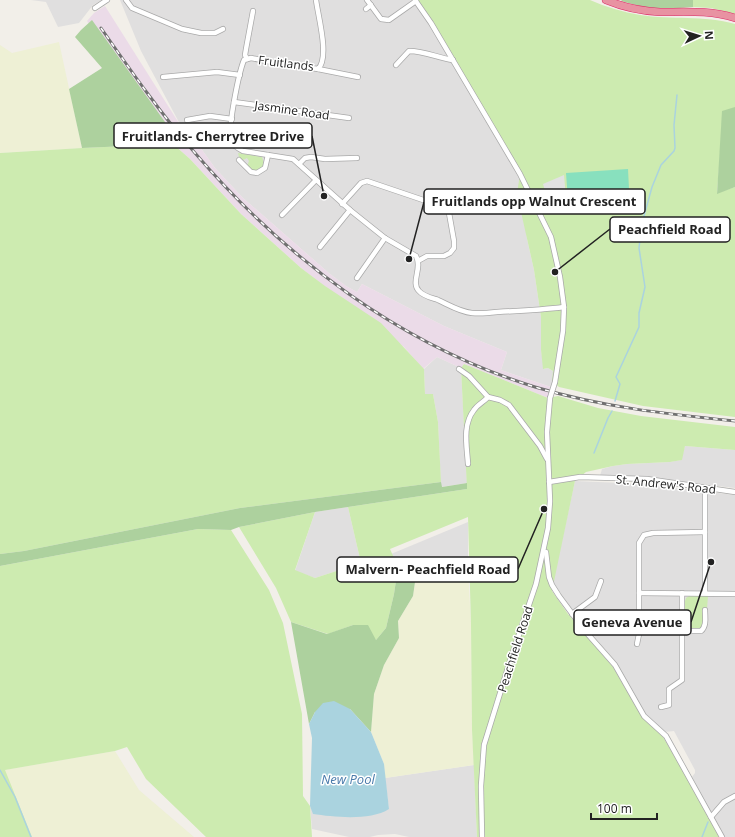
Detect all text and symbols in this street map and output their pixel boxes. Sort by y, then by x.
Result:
north arrow [679,16,719,56]
text: N [702,30,717,40]
street label: Fruitlands [257,51,315,75]
street label: Jasmine Road [252,96,331,124]
callout: Fruitlands- Cherrytree Drive [114,123,312,148]
text: Fruitlands- Cherrytree Drive [122,127,305,145]
callout: Fruitlands opp Walnut Crescent [424,189,645,214]
text: Fruitlands opp Walnut Crescent [432,192,637,210]
callout: Peachfield Road [610,217,730,242]
text: Peachfield Road [618,220,722,238]
street label: St. Andrew's Road [615,470,717,498]
callout: Malvern- Peachfield Road [337,557,518,582]
text: Malvern- Peachfield Road [345,560,511,578]
street label: Peachfield Road [493,604,537,694]
callout: Geneva Avenue [574,610,691,635]
text: Geneva Avenue [582,613,683,631]
water label: New Pool [321,770,376,788]
scale bar [591,795,657,821]
text: 100 m [597,800,632,817]

